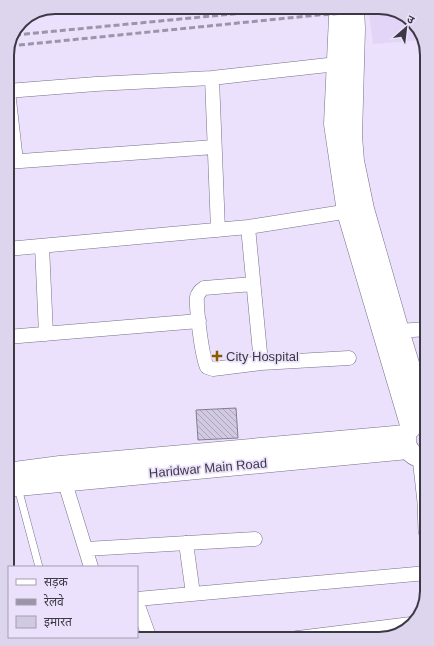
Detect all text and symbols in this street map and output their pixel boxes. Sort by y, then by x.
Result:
north arrow [386,8,426,48]
text: उ [405,12,417,26]
place label: City Hospital [226,349,299,364]
marker: City Hospital [211,350,223,362]
street label: Haridwar Main Road [148,455,268,481]
legend [8,566,138,638]
text: सड़क [44,575,69,589]
text: रेलवे [44,594,64,609]
text: इमारत [44,615,73,629]

